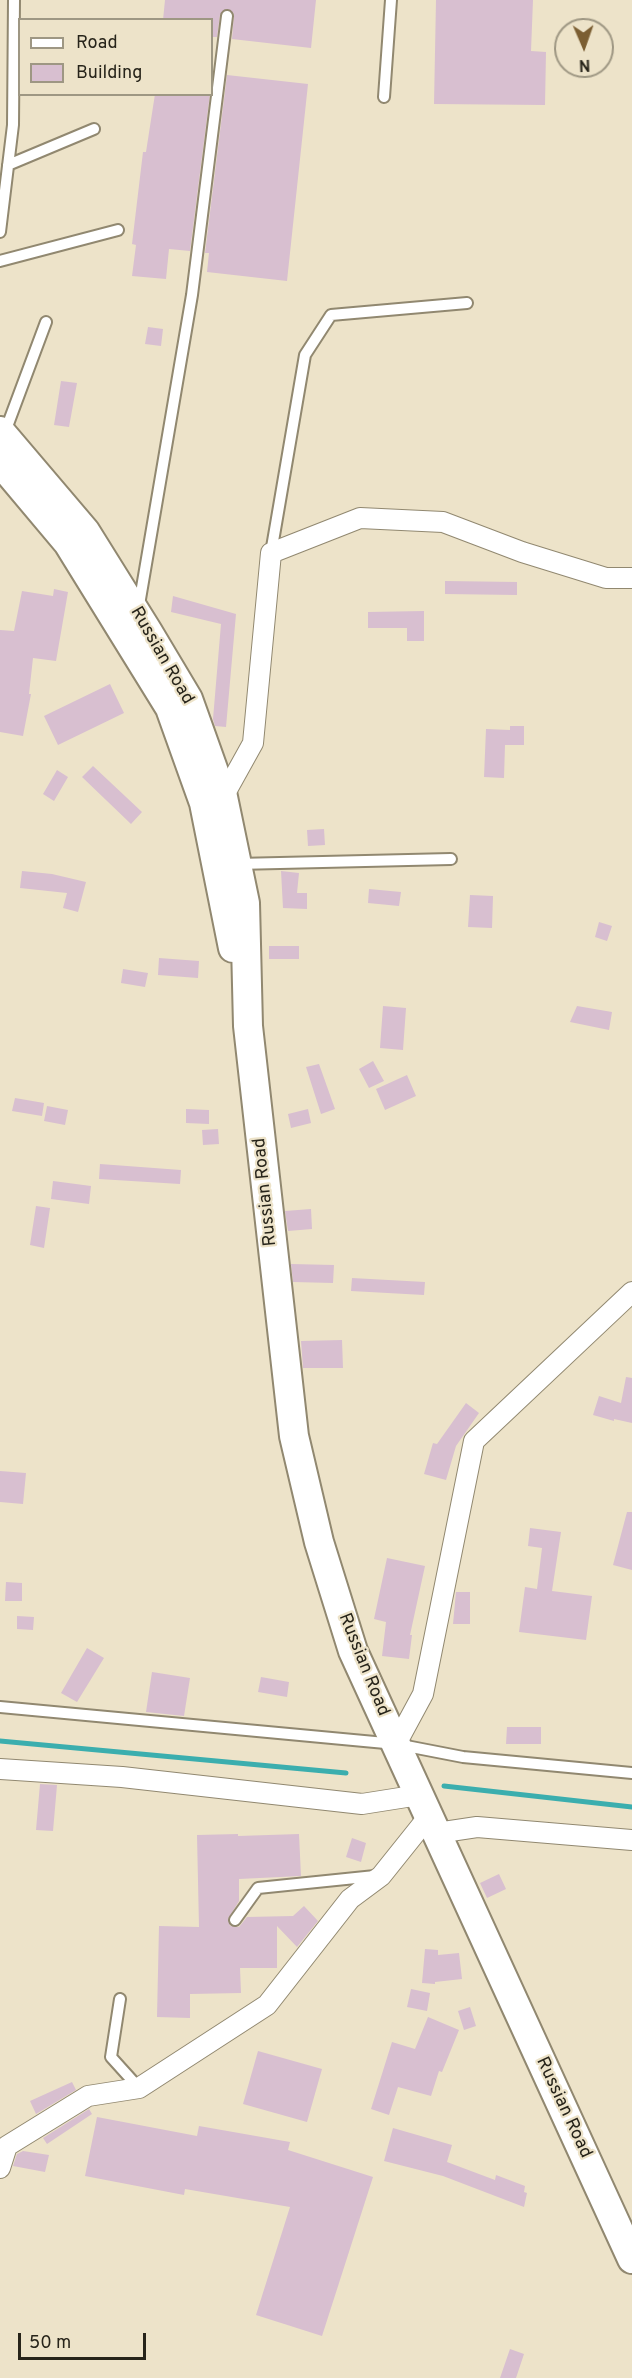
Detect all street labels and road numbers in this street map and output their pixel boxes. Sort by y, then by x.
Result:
street label: Russian Road [124,603,198,709]
street label: Russian Road [250,1137,282,1247]
street label: Russian Road [333,1610,393,1720]
street label: Russian Road [530,2054,596,2162]

